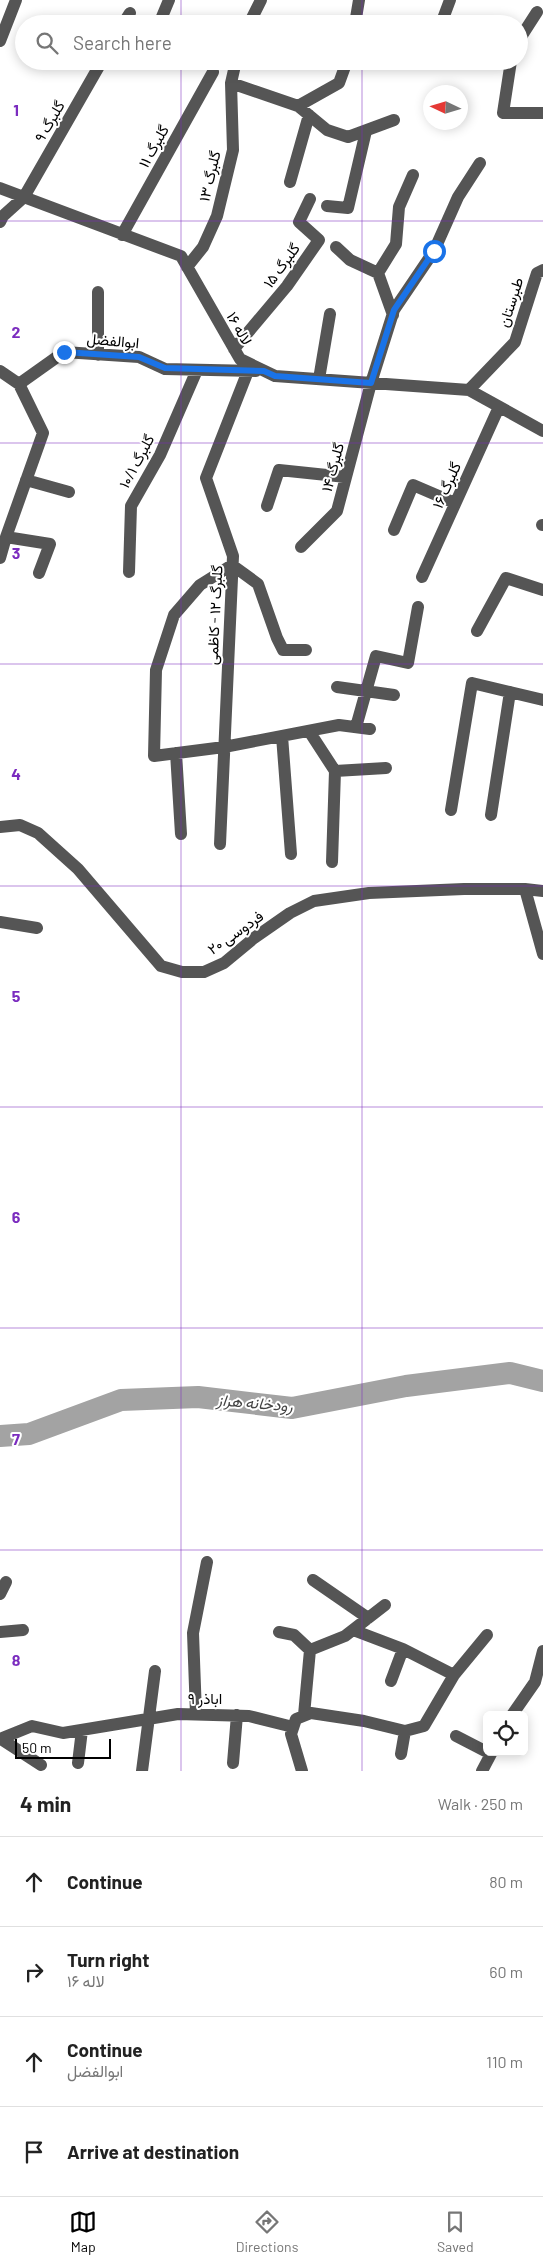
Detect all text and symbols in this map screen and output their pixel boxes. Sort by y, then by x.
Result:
search box [15,15,528,70]
icon: search [33,29,61,57]
text: Search here [73,31,172,54]
north arrow [423,85,468,130]
street label: گلبرگ ۹ [30,97,69,145]
text: 1 [13,100,19,119]
street label: گلبرگ ۱۱ [134,121,173,171]
street label: گلبرگ ۱۳ [194,149,225,203]
street label: گلبرگ ۱۵ [259,239,304,291]
route start [423,240,446,263]
street label: طبرستان [494,275,527,329]
street label: لاله ۱۶ [223,308,257,348]
text: 2 [12,322,21,341]
street label: ابوالفضل [86,329,140,352]
route end [53,341,76,364]
street label: گلبرگ ۱۰/۱ [114,431,159,491]
street label: گلبرگ ۱۴ [317,440,348,494]
street label: گلبرگ ۱۶ [428,459,465,511]
text: 3 [12,543,20,562]
street label: گلبرگ ۱۲ - کاظمی [202,564,228,666]
text: 4 [11,764,21,783]
street label: فردوسی ۲۰ [204,906,268,959]
text: 5 [12,986,21,1005]
text: 6 [12,1207,21,1226]
water label: رودخانه هراز [215,1389,294,1417]
text: 7 [12,1429,20,1448]
text: 8 [12,1650,21,1669]
street label: اباذر ۹ [188,1689,222,1708]
map controls [483,1711,528,1756]
button: locate [483,1711,528,1756]
scale bar [15,1736,111,1759]
text: 50 m [22,1739,51,1756]
text: 4 min [20,1791,71,1816]
text: Walk · 250 m [438,1794,523,1813]
icon: ahead [20,1868,48,1896]
text: Continue [67,1870,143,1893]
text: 80 m [489,1872,523,1891]
text: Turn right [67,1948,149,1971]
icon: right [20,1958,48,1986]
text: 60 m [489,1962,523,1981]
text: لاله ۱۶ [67,1971,105,1990]
text: Continue [67,2038,143,2061]
icon: ahead [20,2048,48,2076]
text: 110 m [486,2052,523,2071]
text: ابوالفضل [67,2061,123,2080]
icon: arrive [20,2138,48,2166]
text: Arrive at destination [67,2140,239,2163]
tab: Map [69,2208,97,2255]
tab: Directions [236,2208,298,2255]
tab: Saved [437,2208,474,2255]

